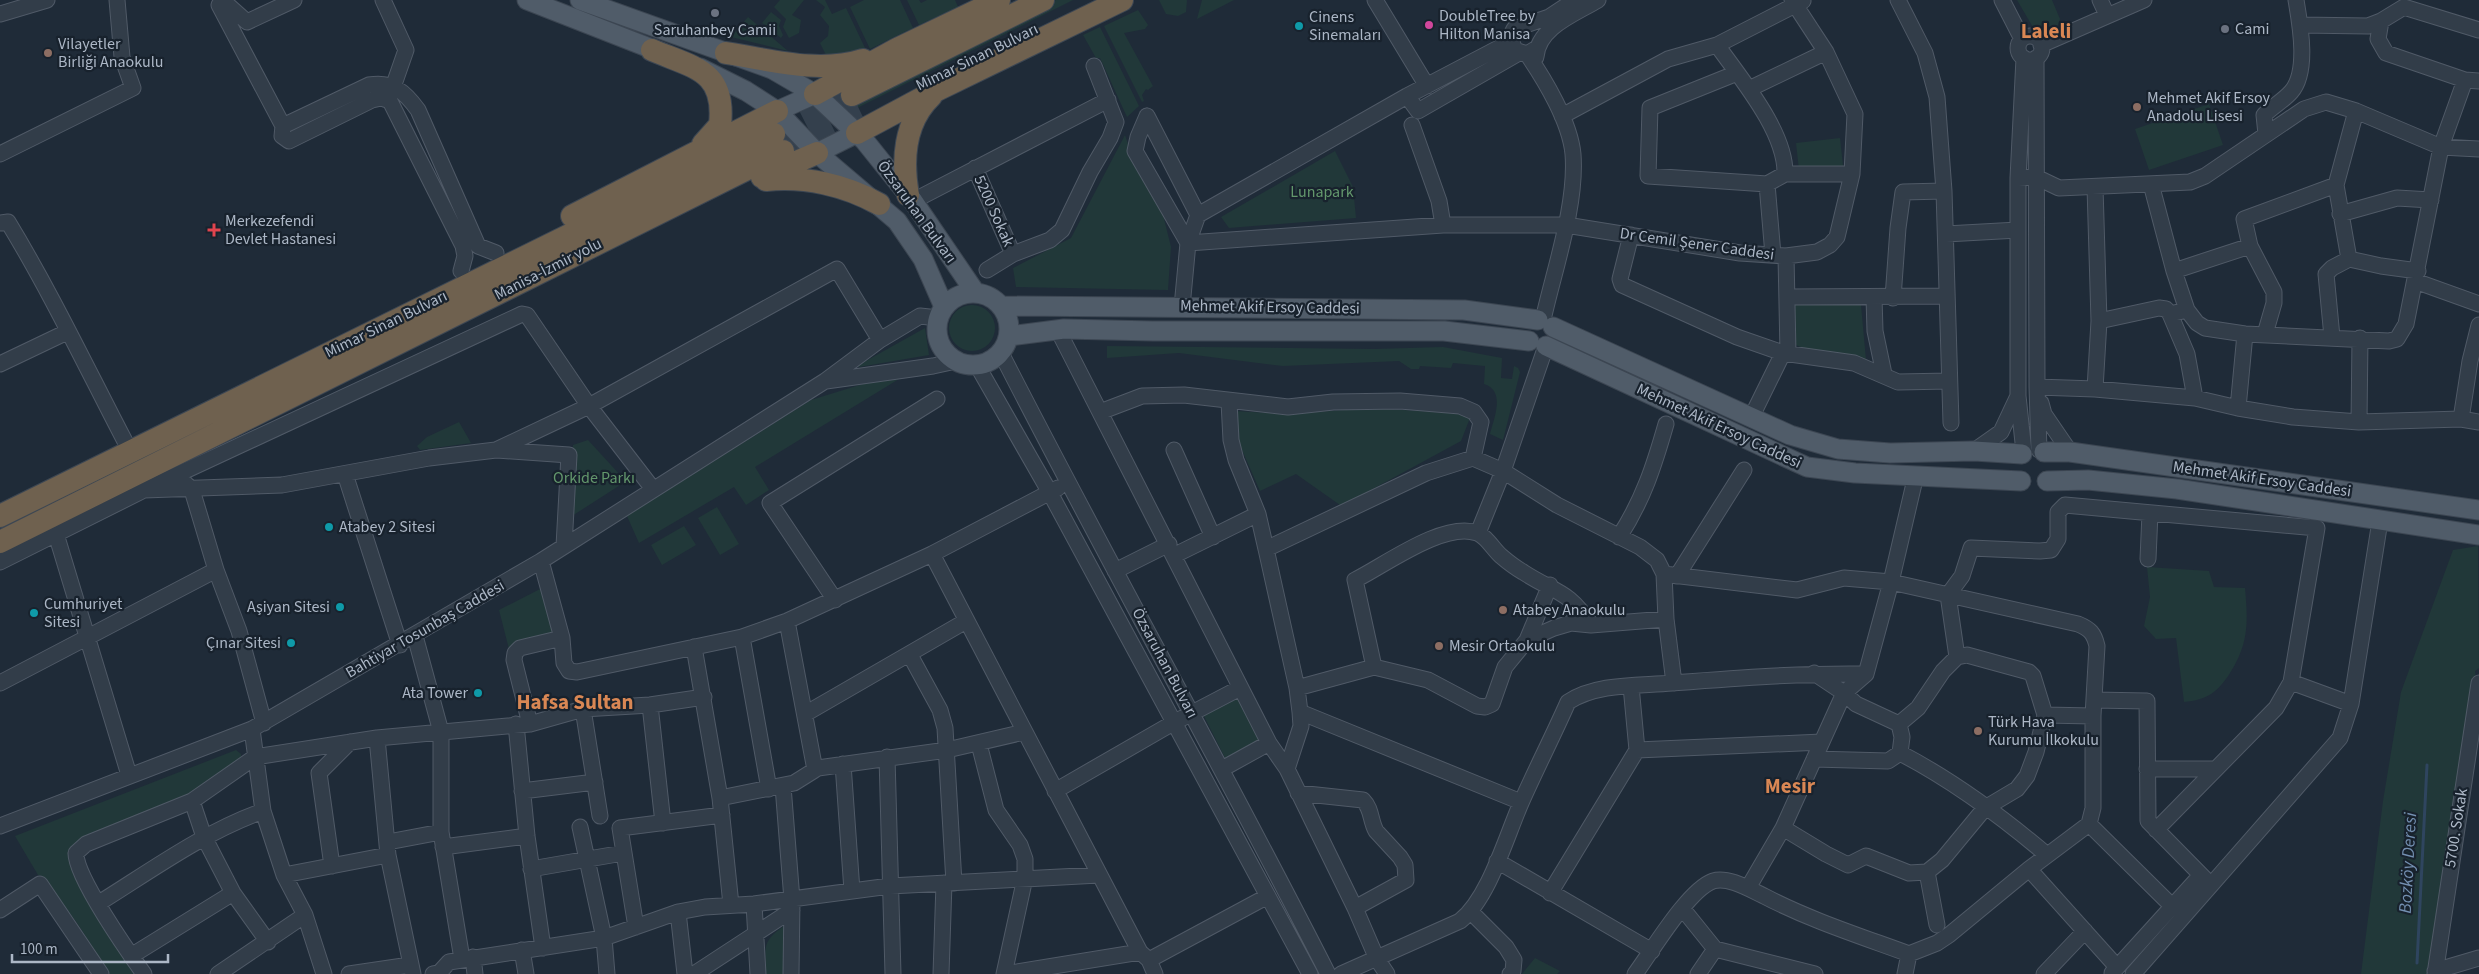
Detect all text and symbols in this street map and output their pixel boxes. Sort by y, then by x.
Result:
place label: DoubleTree by Hilton Manisa [1439,5,1536,45]
place label: Cinens Sinemaları [1309,6,1381,46]
marker: Saruhanbey Camii [709,7,721,19]
district label: Laleli [2021,16,2071,46]
street label: Mimar Sinan Bulvarı [912,18,1042,96]
place label: Cami [2235,18,2269,40]
place label: Saruhanbey Camii [654,19,776,41]
marker: DoubleTree by Hilton Manisa [1423,19,1435,31]
marker: Cinens Sinemaları [1293,20,1305,32]
marker: Cami [2219,23,2231,35]
place label: Vilayetler Birliği Anaokulu [58,33,163,73]
marker: Vilayetler Birliği Anaokulu [42,47,54,59]
place label: Mehmet Akif Ersoy Anadolu Lisesi [2147,87,2271,127]
marker: Mehmet Akif Ersoy Anadolu Lisesi [2131,101,2143,113]
street label: Özsaruhan Bulvarı [872,156,962,268]
street label: 5200 Sokak [969,172,1020,250]
park label: Lunapark [1290,181,1354,203]
place label: Merkezefendi Devlet Hastanesi [225,210,336,250]
street label: Dr Cemil Şener Caddesi [1618,222,1776,266]
marker: Merkezefendi Devlet Hastanesi [207,223,221,237]
street label: Manisa-İzmir yolu [490,232,606,306]
street label: Mimar Sinan Bulvarı [321,285,451,363]
street label: Mehmet Akif Ersoy Caddesi [1180,294,1360,320]
street label: Mehmet Akif Ersoy Caddesi [1633,378,1805,474]
street label: Mehmet Akif Ersoy Caddesi [2171,456,2353,502]
park label: Orkide Parkı [553,467,635,489]
place label: Atabey 2 Sitesi [339,516,436,538]
marker: Atabey 2 Sitesi [323,521,335,533]
street label: Bahtiyar Tosunbaş Caddesi [342,574,508,684]
place label: Cumhuriyet Sitesi [44,593,123,633]
place label: Aşiyan Sitesi [247,596,330,618]
place label: Atabey Anaokulu [1513,599,1626,621]
marker: Aşiyan Sitesi [334,601,346,613]
street label: Özsaruhan Bulvarı [1127,604,1203,722]
marker: Atabey Anaokulu [1497,604,1509,616]
marker: Cumhuriyet Sitesi [28,607,40,619]
place label: Çınar Sitesi [206,632,281,654]
place label: Mesir Ortaokulu [1449,635,1555,657]
marker: Çınar Sitesi [285,637,297,649]
marker: Mesir Ortaokulu [1433,640,1445,652]
place label: Ata Tower [402,682,468,704]
marker: Ata Tower [472,687,484,699]
district label: Hafsa Sultan [516,687,634,717]
place label: Türk Hava Kurumu İlkokulu [1988,711,2099,751]
marker: Türk Hava Kurumu İlkokulu [1972,725,1984,737]
district label: Mesir [1765,771,1816,801]
street label: 5700. Sokak [2439,787,2473,869]
water label: Bozköy Deresi [2393,811,2423,914]
scale bar [12,932,169,964]
text: 100 m [20,939,58,960]

